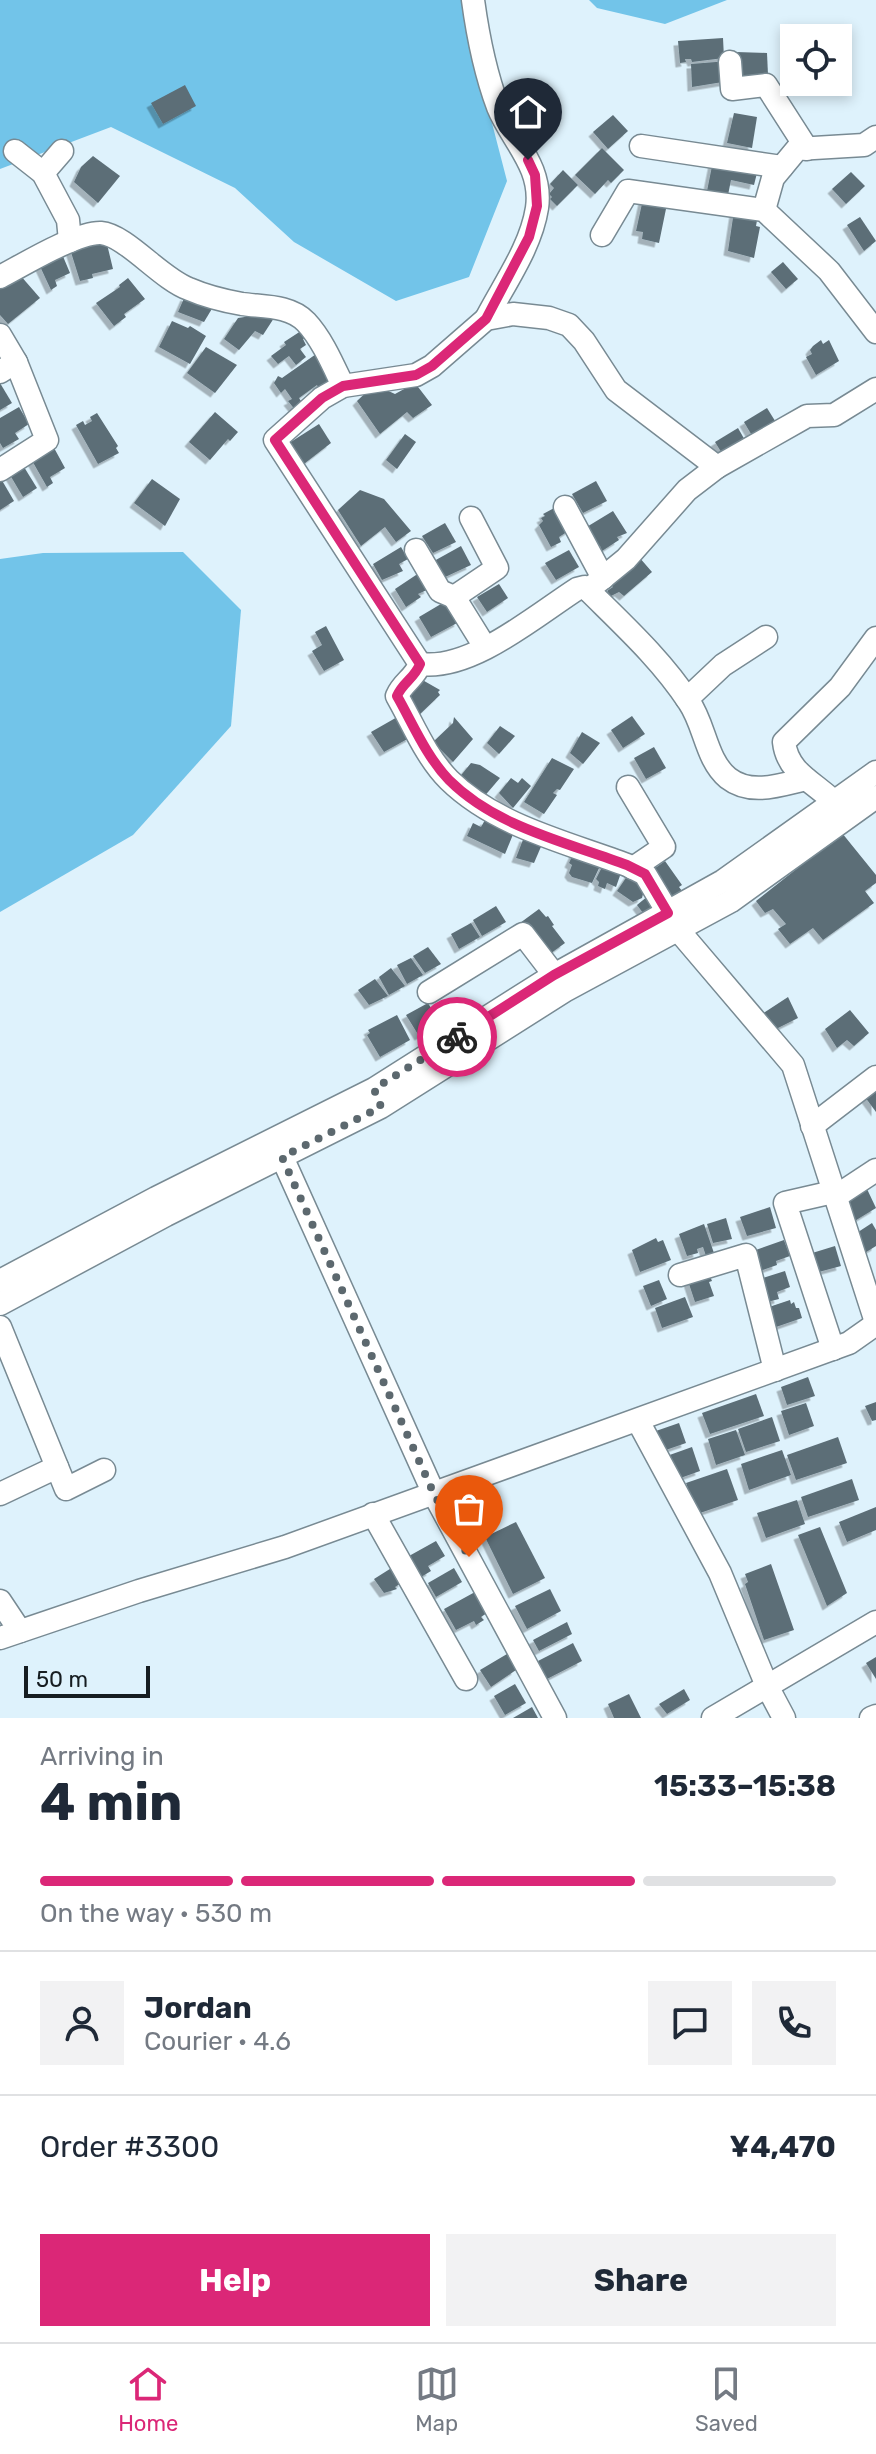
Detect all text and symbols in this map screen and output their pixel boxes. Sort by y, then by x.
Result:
map controls [780,24,852,96]
button: locate [780,24,852,96]
pin [494,78,562,160]
icon: home [506,90,550,134]
courier [417,997,497,1077]
icon: bike [435,1015,479,1059]
pin [435,1475,503,1557]
icon: bag [447,1487,491,1531]
scale bar [24,1662,150,1698]
text: 50 m [36,1666,88,1693]
text: Arriving in [40,1741,164,1772]
text: 15:33–15:38 [654,1768,836,1804]
text: 4 min [40,1771,183,1833]
text: On the way · 530 m [40,1898,272,1929]
button: person [40,1981,124,2065]
button: chat [648,1981,732,2065]
button: phone [752,1981,836,2065]
text: Jordan [144,1990,252,2026]
text: Courier · 4.6 [144,2026,291,2057]
text: Order #3300 [40,2129,219,2165]
text: ¥4,470 [730,2129,836,2165]
button: Help [40,2234,430,2326]
button: Share [446,2234,836,2326]
tab: Home [118,2362,178,2437]
tab: Map [415,2362,459,2437]
tab: Saved [695,2362,758,2437]

